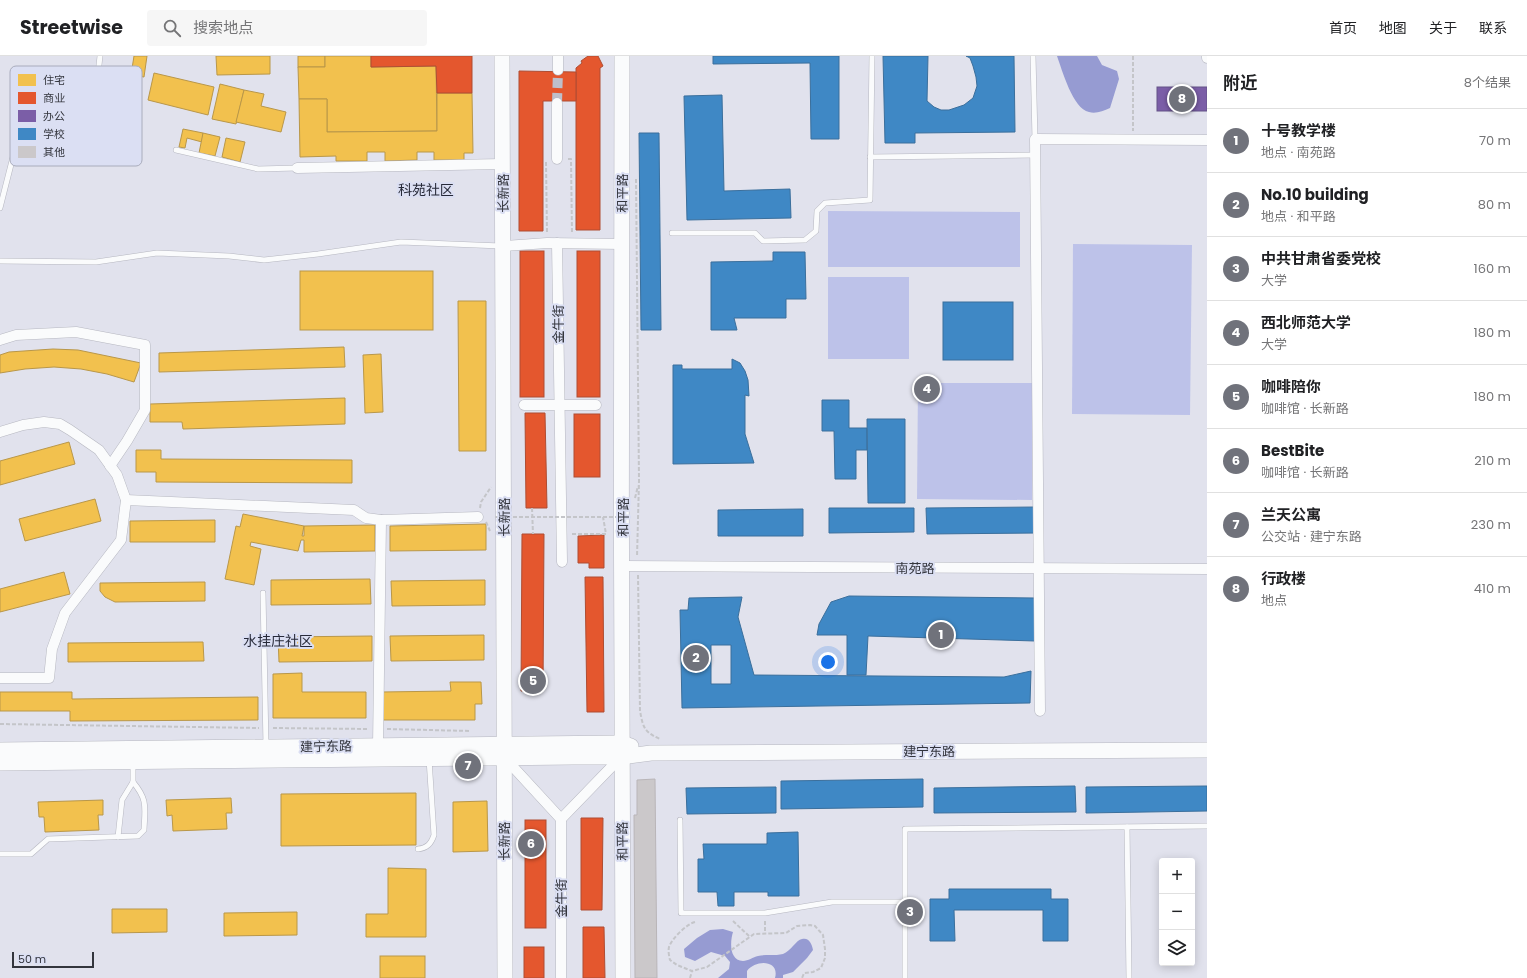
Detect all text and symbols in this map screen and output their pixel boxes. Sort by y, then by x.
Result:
search box [147,10,427,46]
text: Streetwise [20,14,123,41]
icon: search [161,17,183,39]
text: 搜索地点 [193,17,253,38]
text: 首页 [1329,18,1357,38]
text: 地图 [1379,18,1407,38]
text: 关于 [1429,18,1457,38]
text: 联系 [1479,18,1507,38]
legend [10,66,142,166]
text: 附近 [1223,71,1257,95]
text: 住宅 [43,72,65,88]
text: 8个结果 [1464,73,1511,92]
pin: 8 [1169,84,1195,114]
text: 商业 [43,90,65,106]
text: 办公 [43,108,65,124]
text: 十号教学楼 [1261,120,1336,141]
text: 学校 [43,126,65,142]
text: 1 [1234,131,1238,150]
text: 70 m [1479,131,1511,150]
text: 地点 · 南苑路 [1261,143,1336,162]
text: 其他 [43,144,65,160]
street label: 长新路 [494,173,513,213]
street label: 和平路 [613,173,632,213]
district label: 科苑社区 [398,180,454,200]
text: No.10 building [1261,184,1369,205]
text: 2 [1232,195,1240,214]
text: 80 m [1478,195,1511,214]
text: 地点 · 和平路 [1261,207,1336,226]
text: 中共甘肃省委党校 [1261,248,1381,269]
text: 3 [1232,259,1240,278]
text: 160 m [1474,259,1511,278]
text: 大学 [1261,271,1287,290]
street label: 金牛街 [549,304,568,344]
text: 西北师范大学 [1261,312,1351,333]
text: 4 [1232,323,1240,342]
text: 180 m [1474,323,1511,342]
text: 大学 [1261,335,1287,354]
pin: 4 [914,374,940,404]
text: 咖啡陪你 [1261,376,1321,397]
text: 5 [1232,387,1240,406]
text: 180 m [1474,387,1511,406]
text: 咖啡馆 · 长新路 [1261,399,1349,418]
text: BestBite [1261,440,1324,461]
text: 6 [1232,451,1240,470]
text: 210 m [1474,451,1511,470]
text: 咖啡馆 · 长新路 [1261,463,1349,482]
street label: 长新路 [495,497,514,537]
street label: 和平路 [614,497,633,537]
text: 兰天公寓 [1261,504,1321,525]
text: 7 [1233,515,1239,534]
text: 230 m [1471,515,1511,534]
text: 公交站 · 建宁东路 [1261,527,1362,546]
street label: 南苑路 [895,559,935,578]
text: 行政楼 [1261,568,1306,589]
text: 8 [1232,579,1240,598]
text: 410 m [1474,579,1511,598]
text: 地点 [1261,591,1287,610]
pin: 1 [928,620,954,650]
district label: 水挂庄社区 [243,631,313,651]
pin: 2 [683,643,709,673]
your location [818,652,838,672]
pin: 5 [520,666,546,696]
street label: 建宁东路 [300,737,352,756]
street label: 建宁东路 [903,742,955,761]
pin: 7 [455,751,481,781]
street label: 长新路 [495,821,514,861]
street label: 和平路 [613,821,632,861]
pin: 6 [518,829,544,859]
map controls [1159,858,1195,966]
button: + [1159,858,1195,894]
street label: 金牛街 [552,878,571,918]
button: − [1159,894,1195,930]
pin: 3 [897,897,923,927]
button: layers [1159,930,1195,966]
scale bar [12,950,94,969]
text: 50 m [18,951,46,967]

